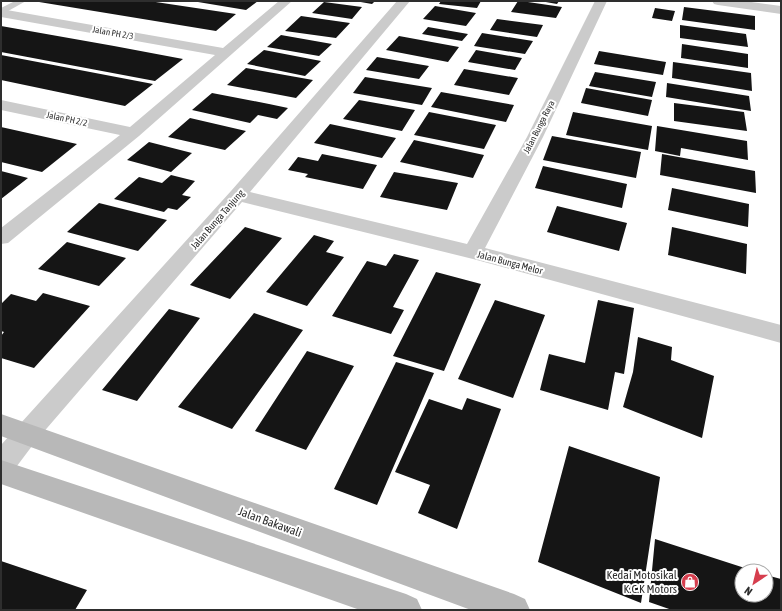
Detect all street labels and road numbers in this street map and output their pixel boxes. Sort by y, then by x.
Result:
street label: Jalan PH 2/3 [92,24,134,42]
street label: Jalan Bunga Raya [521,99,557,155]
street label: Jalan PH 2/2 [46,110,88,128]
street label: Jalan Bunga Tanjung [188,187,247,251]
street label: Jalan Bunga Melor [476,248,545,277]
street label: Jalan Bakawali [236,504,304,540]

